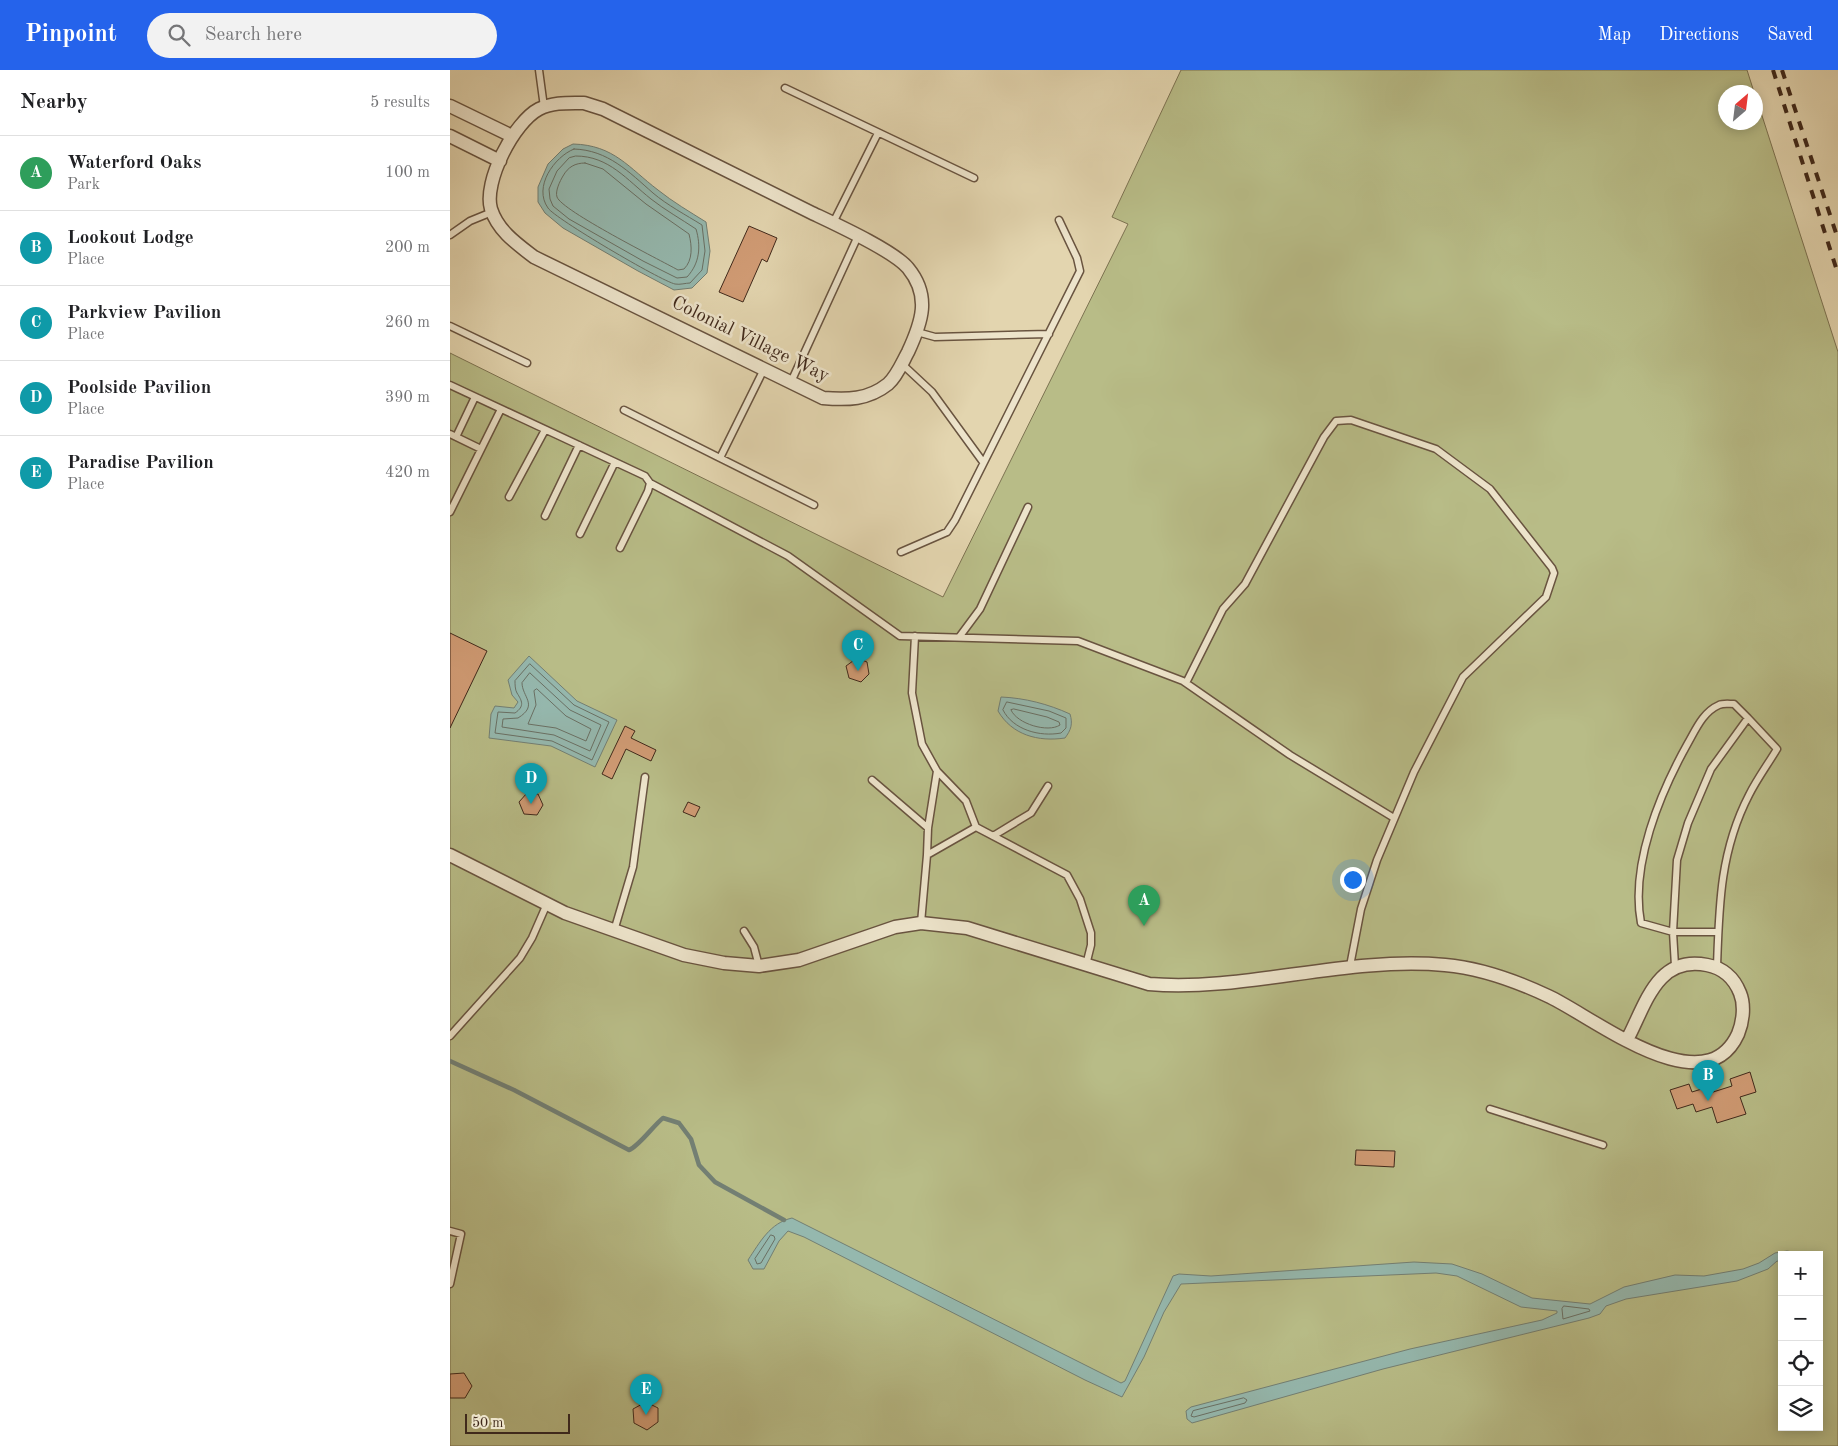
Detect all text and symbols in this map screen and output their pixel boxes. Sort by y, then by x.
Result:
search box [147,13,497,58]
icon: search [165,21,193,49]
text: Pinpoint [25,23,117,47]
text: Search here [205,26,302,45]
text: Map [1598,26,1631,44]
text: Directions [1659,26,1739,44]
text: Saved [1767,26,1813,44]
north arrow [1718,85,1763,130]
text: Nearby [20,92,88,113]
text: 5 results [370,95,430,111]
text: Waterford Oaks [67,154,201,173]
text: A [30,165,42,181]
text: 100 m [385,165,430,181]
text: Park [67,177,100,193]
text: Lookout Lodge [67,229,194,248]
text: B [30,240,42,256]
text: 200 m [385,240,430,256]
text: Place [67,252,104,268]
street label: Colonial Village Way [668,294,832,386]
text: Parkview Pavilion [67,304,221,323]
text: C [31,315,41,331]
text: 260 m [385,315,430,331]
text: Place [67,327,104,343]
text: Poolside Pavilion [67,379,211,398]
text: D [30,390,42,406]
text: 390 m [385,390,430,406]
text: Place [67,402,104,418]
text: Paradise Pavilion [67,454,214,473]
text: E [30,465,42,481]
text: 420 m [385,465,430,481]
text: Place [67,477,104,493]
pin: C [842,630,874,671]
pin: D [515,763,547,804]
your location [1340,867,1366,893]
pin: A [1128,885,1160,926]
pin: B [1692,1060,1724,1101]
map controls [1778,1251,1823,1431]
button: + [1778,1251,1823,1296]
button: − [1778,1296,1823,1341]
button: locate [1778,1341,1823,1386]
pin: E [630,1374,662,1415]
button: layers [1778,1386,1823,1431]
scale bar [465,1411,570,1434]
text: 50 m [472,1416,503,1430]

